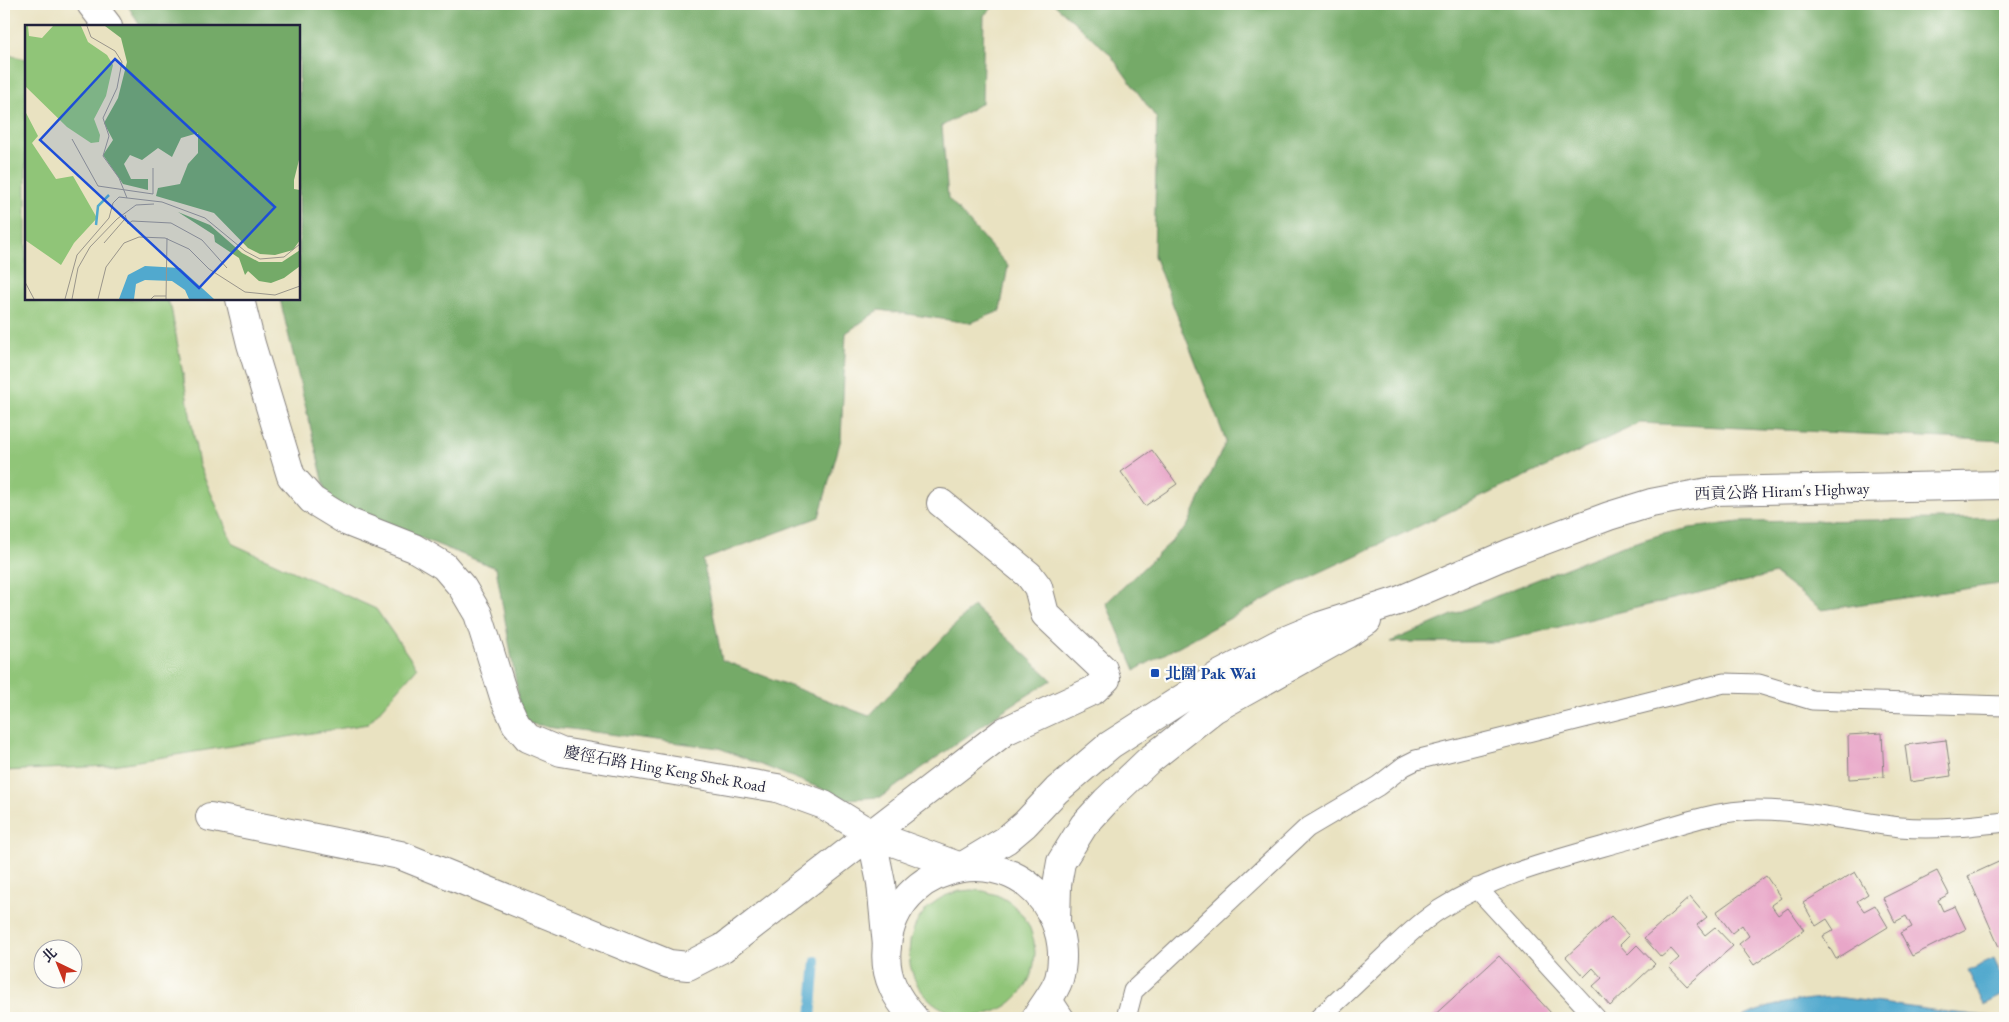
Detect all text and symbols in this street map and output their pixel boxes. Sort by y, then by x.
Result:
inset map [25,25,300,300]
street label: 西貢公路 Hiram's Highway [1694,477,1871,505]
place label: 北圍 Pak Wai [1165,663,1256,684]
marker: 北圍 Pak Wai [1149,667,1161,679]
street label: 慶徑石路 Hing Keng Shek Road [562,741,768,797]
north arrow [32,940,82,990]
text: 北 [38,943,60,966]

